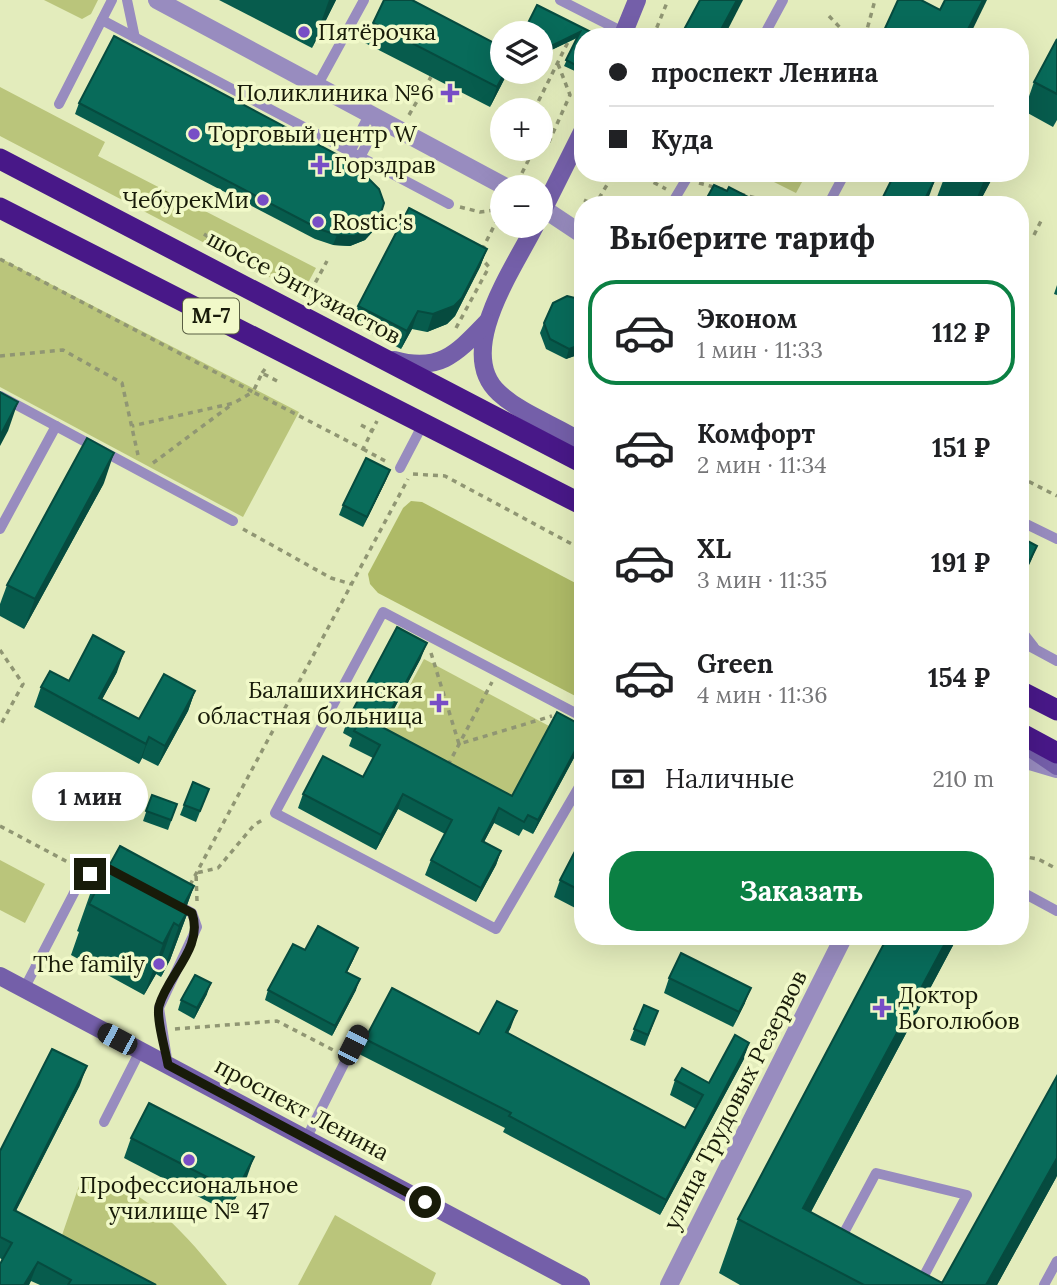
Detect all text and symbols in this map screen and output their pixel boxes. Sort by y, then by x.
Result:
place label: Пятёрочка [318,17,436,46]
map controls [490,21,553,238]
button: layers [490,21,553,84]
marker: Пятёрочка [296,24,312,40]
text: проспект Ленина [651,56,878,89]
place label: Поликлиника №6 [236,78,434,107]
marker: Поликлиника №6 [440,83,460,103]
button: + [490,98,553,161]
place label: Торговый центр W [208,119,418,148]
text: Куда [651,123,713,156]
marker: Торговый центр W [186,126,202,142]
place label: Горздрав [334,150,436,179]
marker: Горздрав [312,157,328,173]
button: − [490,175,553,238]
place label: ЧебурекМи [122,185,249,214]
marker: ЧебурекМи [255,192,271,208]
place label: Rostic's [332,207,413,236]
marker: Rostic's [310,214,326,230]
text: Выберите тариф [609,217,875,258]
street label: шоссе Энтузиастов [202,223,406,350]
road number: М-7 [183,298,239,334]
icon: car [613,301,676,364]
text: Эконом [697,302,797,335]
text: 112 ₽ [932,316,990,349]
text: 1 мин · 11:33 [697,335,823,364]
icon: car [613,416,676,479]
text: Комфорт [697,417,815,450]
text: 151 ₽ [932,431,990,464]
text: 2 мин · 11:34 [697,450,827,479]
icon: car [613,531,676,594]
text: XL [697,532,731,565]
text: 191 ₽ [931,546,990,579]
text: 3 мин · 11:35 [697,565,827,594]
icon: car [613,646,676,709]
text: Green [697,647,773,680]
text: 154 ₽ [928,661,990,694]
place label: Балашихинская областная больница [197,675,423,730]
text: 4 мин · 11:36 [697,680,828,709]
marker: Балашихинская областная больница [429,693,449,713]
icon: cash [609,760,647,798]
text: Наличные [665,762,794,795]
text: 210 m [932,764,994,793]
callout: 1 мин [32,772,148,822]
text: 1 мин [58,782,122,811]
button: Заказать [609,851,994,931]
route end [74,858,106,890]
place label: The family [33,949,146,978]
marker: The family [151,956,167,972]
street label: улица Трудовых Резервов [656,965,813,1234]
place label: Доктор Боголюбов [898,980,1020,1035]
marker: Доктор Боголюбов [872,998,892,1018]
car [94,1020,141,1058]
car [335,1022,372,1068]
street label: проспект Ленина [210,1050,394,1167]
marker: Профессиональное училище № 47 [181,1152,197,1168]
place label: Профессиональное училище № 47 [80,1170,298,1225]
route start [409,1186,441,1218]

